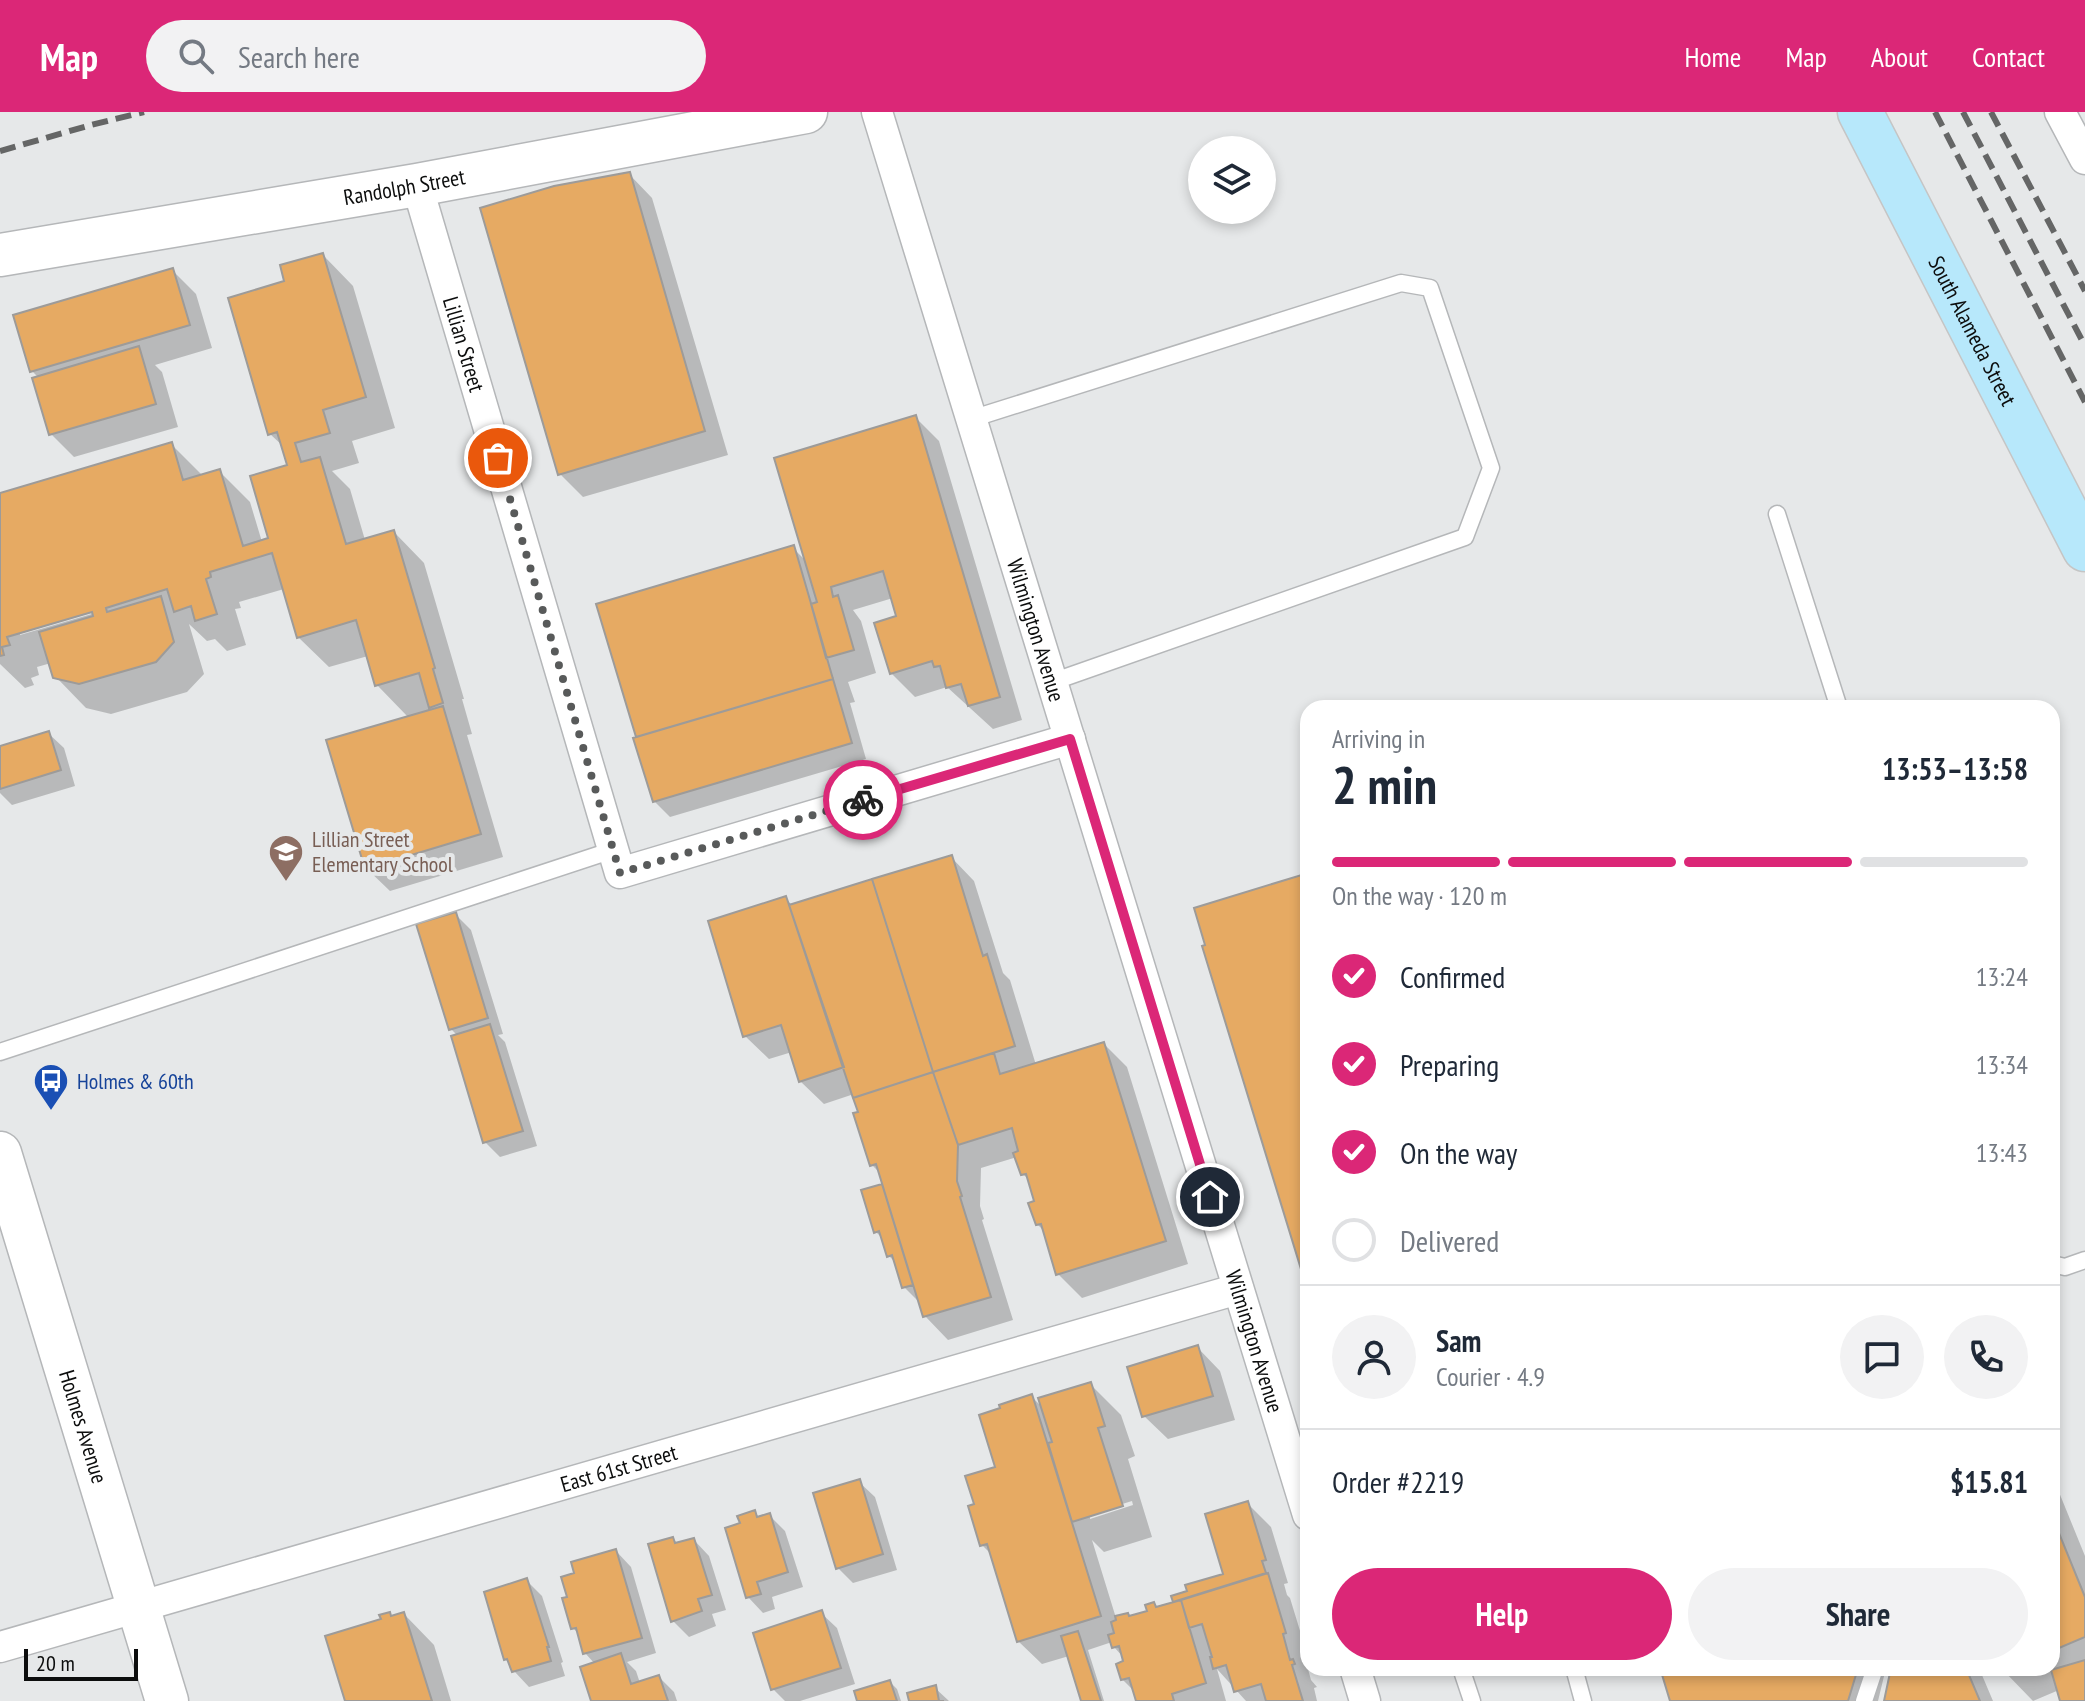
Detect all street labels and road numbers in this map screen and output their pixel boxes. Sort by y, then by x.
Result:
street label: Randolph Street [341,162,467,211]
street label: South Alameda Street [1922,251,2023,410]
street label: Lillian Street [437,293,491,395]
street label: Wilmington Avenue [1001,555,1071,705]
street label: Wilmington Avenue [1220,1267,1290,1416]
street label: Holmes Avenue [53,1366,114,1487]
street label: East 61st Street [557,1438,680,1498]

